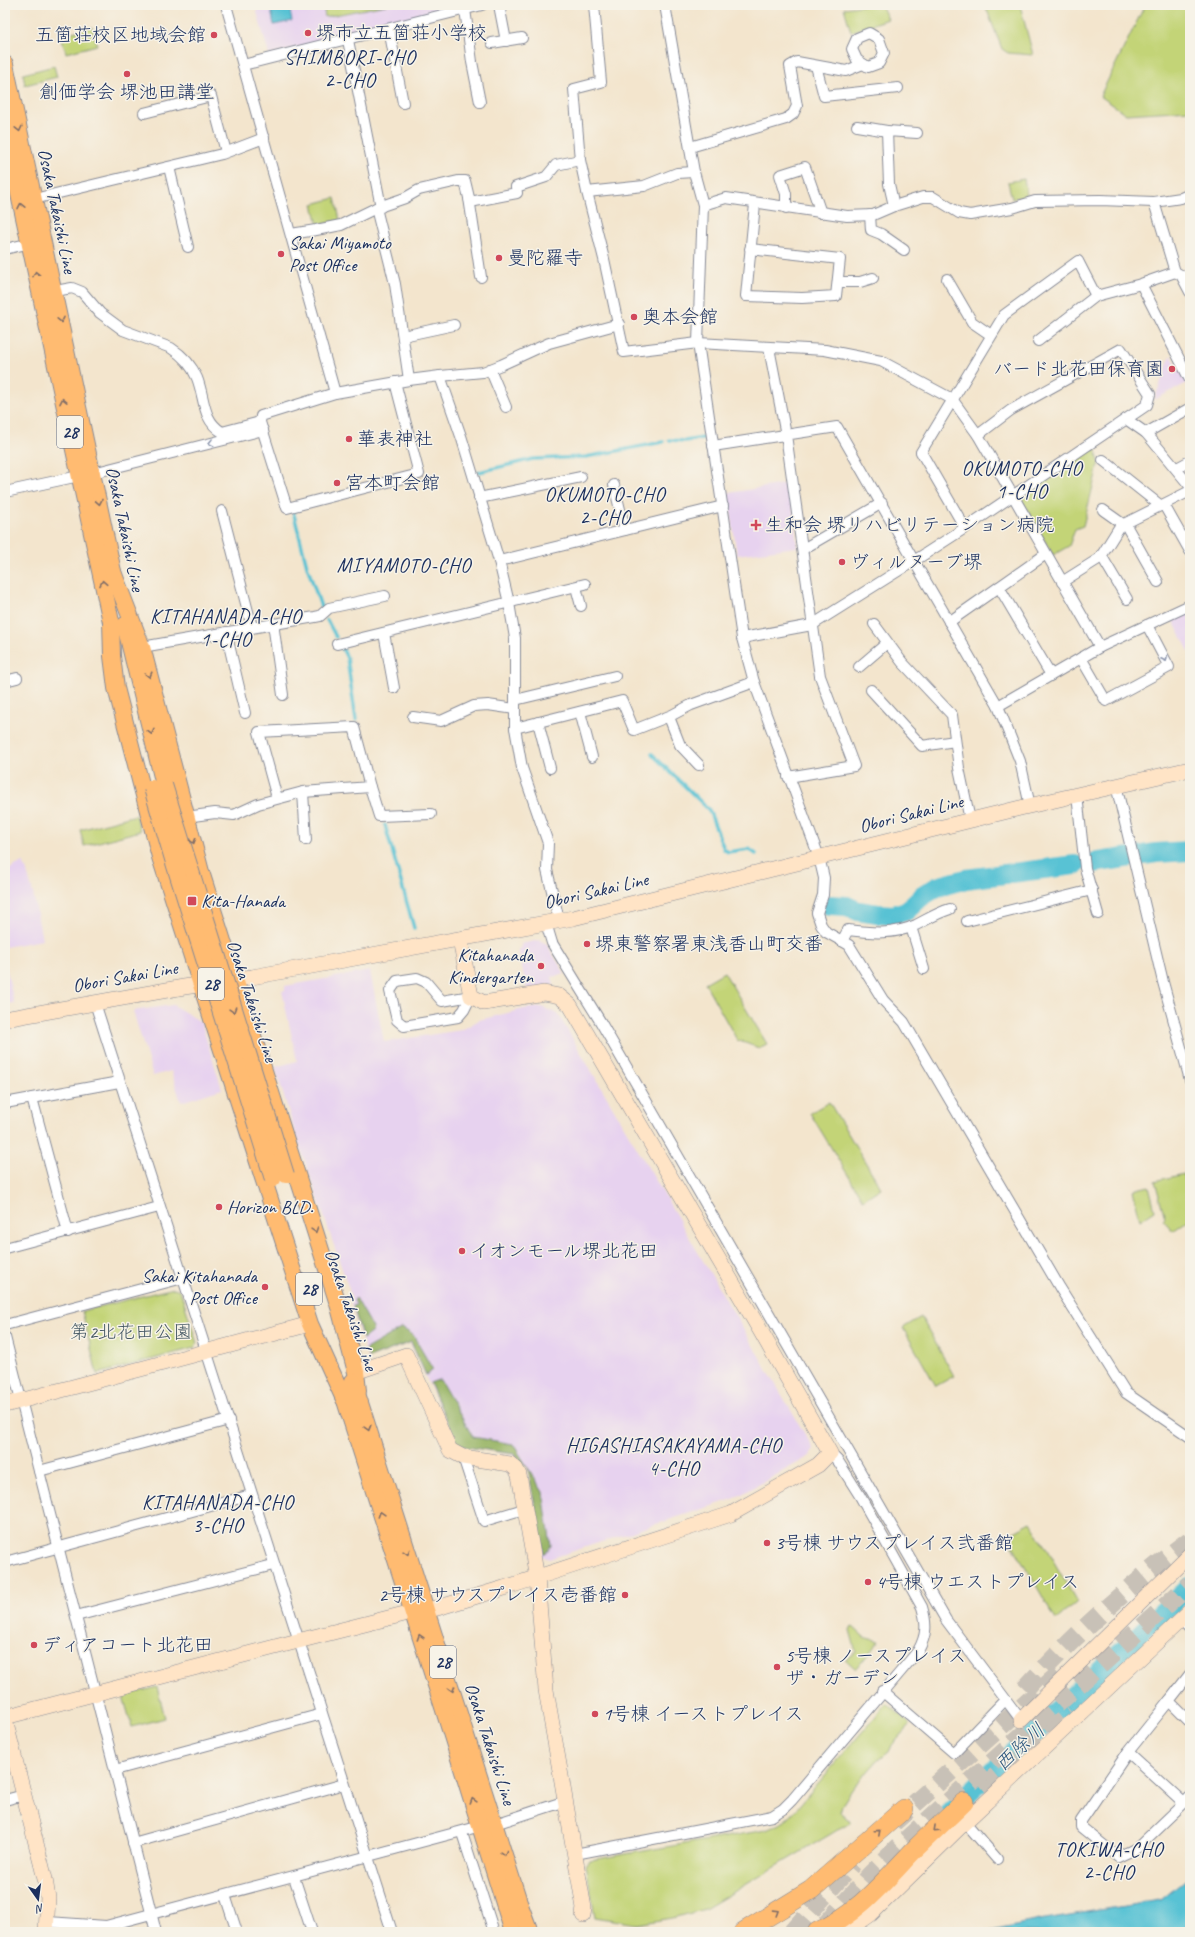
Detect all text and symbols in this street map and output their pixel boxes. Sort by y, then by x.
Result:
place label: 堺市立五箇荘小学校 [316,21,487,45]
place label: 五箇荘校区地域会館 [35,23,206,47]
marker: 堺市立五箇荘小学校 [303,28,313,38]
marker: 五箇荘校区地域会館 [209,30,219,40]
district label: SHIMBORI-CHO 2-CHO [284,45,417,93]
marker: 創価学会 堺池田講堂 [122,69,132,79]
place label: 創価学会 堺池田講堂 [39,80,215,104]
one-way arrow [14,126,22,133]
street label: Osaka Takaishi Line [32,147,82,277]
one-way arrow [18,202,26,209]
place label: Sakai Miyamoto Post Office [289,231,392,277]
place label: 曼陀羅寺 [507,246,583,270]
marker: Sakai Miyamoto Post Office [276,249,286,259]
marker: 曼陀羅寺 [494,253,504,263]
one-way arrow [32,271,40,277]
place label: 奥本会館 [642,305,718,329]
marker: 奥本会館 [629,312,639,322]
one-way arrow [56,317,64,323]
place label: バード北花田保育園 [993,357,1164,381]
marker: バード北花田保育園 [1167,364,1177,374]
one-way arrow [60,398,68,404]
road number: 28 [57,416,83,448]
place label: 華表神社 [357,427,433,451]
marker: 華表神社 [344,434,354,444]
one-way arrow [208,438,215,447]
district label: OKUMOTO-CHO 1-CHO [962,456,1084,504]
street label: Osaka Takaishi Line [100,465,150,595]
place label: 宮本町会館 [345,471,440,495]
marker: 宮本町会館 [332,478,342,488]
district label: OKUMOTO-CHO 2-CHO [545,482,667,530]
one-way arrow [94,499,102,505]
place label: 生和会 堺リハビリテーション病院 [765,513,1054,537]
marker: 生和会 堺リハビリテーション病院 [750,519,762,531]
place label: ヴィルヌーブ堺 [850,550,982,574]
district label: MIYAMOTO-CHO [337,553,472,578]
marker: ヴィルヌーブ堺 [837,557,847,567]
one-way arrow [99,579,107,586]
district label: KITAHANADA-CHO 1-CHO [150,604,303,652]
one-way arrow [1161,655,1168,662]
one-way arrow [144,671,153,678]
one-way arrow [146,729,154,736]
street label: Obori Sakai Line [857,789,967,838]
one-way arrow [188,838,196,844]
street label: Obori Sakai Line [542,867,652,915]
place label: Kita-Hanada [201,889,287,913]
marker: Kita-Hanada [186,895,198,907]
place label: 堺東警察署東浅香山町交番 [595,932,823,956]
street label: Osaka Takaishi Line [221,937,284,1067]
marker: 堺東警察署東浅香山町交番 [582,939,592,949]
place label: Kitahanada Kindergarten [448,943,534,989]
street label: Obori Sakai Line [71,956,181,998]
marker: Kitahanada Kindergarten [536,961,546,971]
road number: 28 [198,968,224,1000]
one-way arrow [228,1006,237,1013]
place label: Horizon BLD. [227,1195,313,1219]
marker: Horizon BLD. [214,1202,224,1212]
one-way arrow [310,1226,319,1233]
place label: イオンモール堺北花田 [470,1239,658,1263]
street label: Osaka Takaishi Line [319,1246,384,1376]
marker: イオンモール堺北花田 [457,1246,467,1256]
place label: Sakai Kitahanada Post Office [142,1264,259,1310]
road number: 28 [296,1273,322,1305]
marker: Sakai Kitahanada Post Office [260,1282,270,1292]
park label: 第2北花田公園 [70,1320,192,1344]
one-way arrow [363,1425,372,1432]
district label: HIGASHIASAKAYAMA-CHO 4-CHO [566,1433,783,1481]
district label: KITAHANADA-CHO 3-CHO [142,1490,295,1538]
one-way arrow [377,1510,386,1517]
place label: 3号棟 サウスプレイス弐番館 [775,1531,1014,1555]
marker: 3号棟 サウスプレイス弐番館 [762,1538,772,1548]
one-way arrow [402,1549,411,1556]
place label: 4号棟 ウエストプレイス [876,1570,1079,1594]
marker: 4号棟 ウエストプレイス [863,1577,873,1587]
place label: 2号棟 サウスプレイス壱番館 [379,1583,617,1607]
marker: 2号棟 サウスプレイス壱番館 [620,1590,630,1600]
place label: ディアコート北花田 [42,1633,213,1657]
one-way arrow [416,1634,425,1641]
marker: ディアコート北花田 [29,1640,39,1650]
place label: 5号棟 ノースプレイス ザ・ガーデン [785,1644,967,1690]
road number: 28 [430,1646,456,1678]
marker: 5号棟 ノースプレイス ザ・ガーデン [772,1662,782,1672]
street label: Osaka Takaishi Line [459,1680,522,1810]
one-way arrow [447,1686,456,1693]
place label: 1号棟 イーストプレイス [603,1702,804,1726]
marker: 1号棟 イーストプレイス [590,1709,600,1719]
water label: 西除川 [990,1717,1050,1777]
one-way arrow [469,1798,478,1805]
one-way arrow [933,1824,941,1832]
one-way arrow [874,1830,881,1837]
district label: TOKIWA-CHO 2-CHO [1055,1837,1164,1885]
one-way arrow [499,1850,508,1857]
north arrow [18,1879,58,1919]
text: N [33,1901,45,1917]
one-way arrow [772,1909,779,1917]

